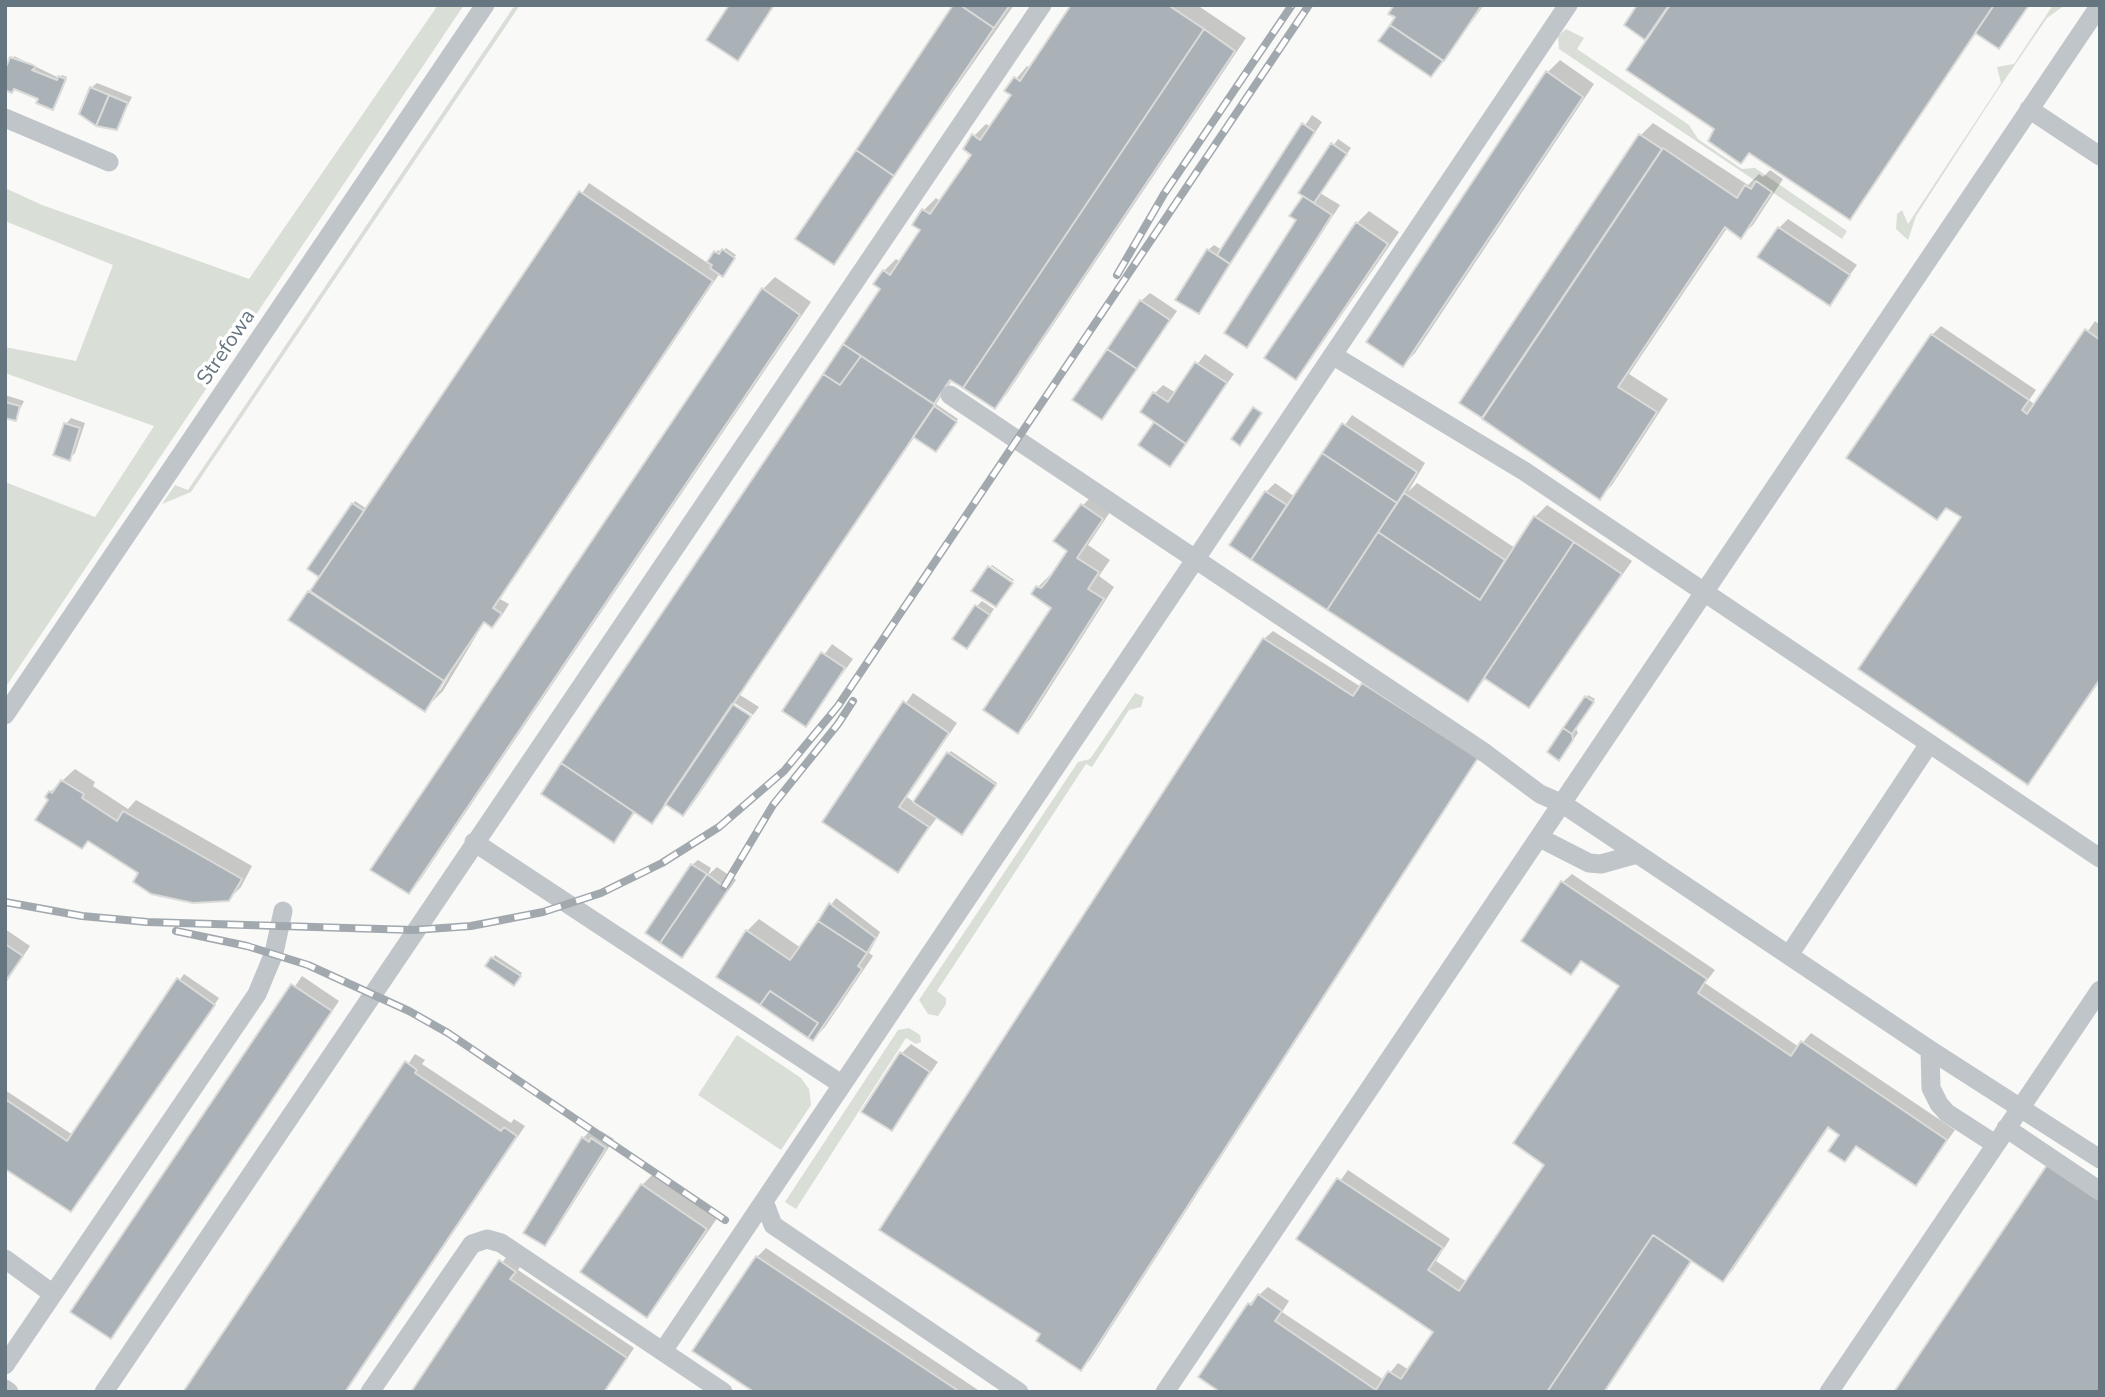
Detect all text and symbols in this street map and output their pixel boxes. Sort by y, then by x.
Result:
street label: Strefowa [193,305,261,391]

